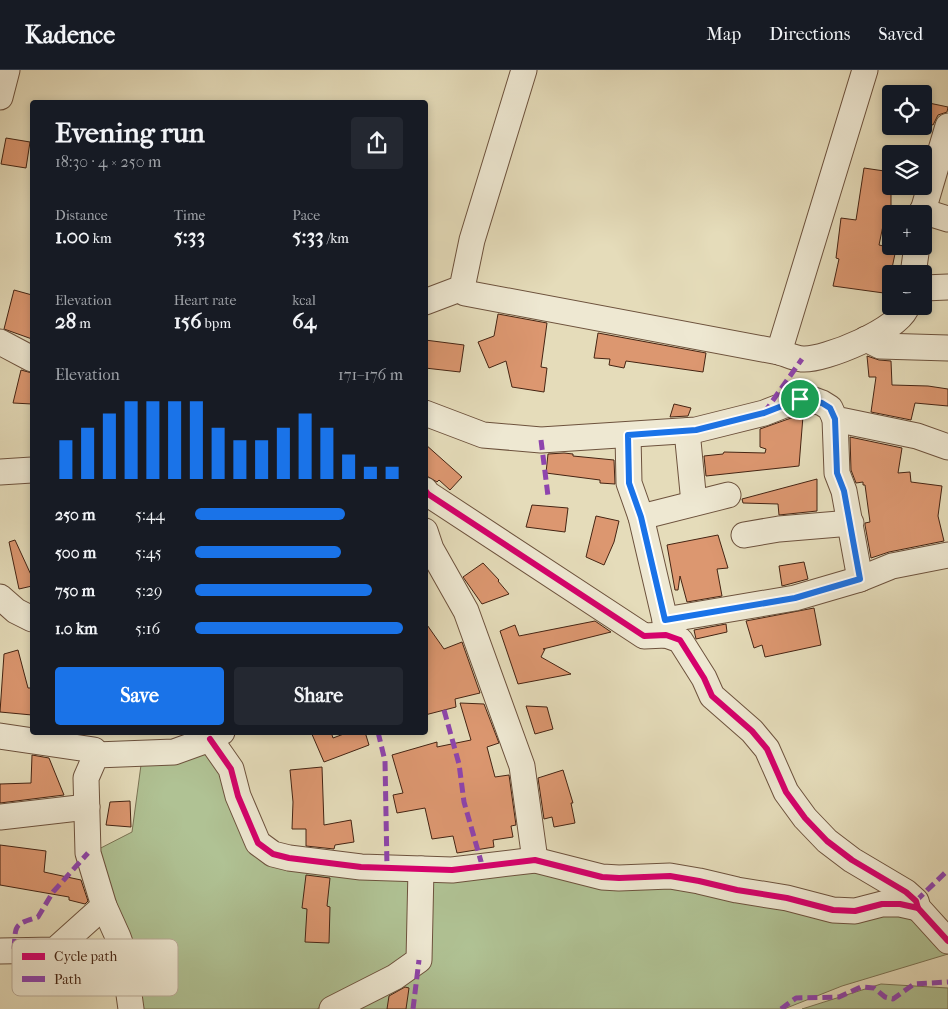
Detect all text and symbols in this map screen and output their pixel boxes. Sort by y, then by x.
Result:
text: Kadence [25,21,115,49]
text: Map [707,24,741,45]
text: Directions [769,24,850,45]
text: Saved [878,24,923,45]
map controls [882,85,932,315]
button: locate [882,85,932,135]
text: Evening run [55,116,205,149]
button: share [351,117,403,169]
button: layers [882,145,932,195]
text: 18:30 · 4 × 250 m [55,152,161,171]
button: + [882,205,932,255]
text: Distance [55,207,108,224]
text: Time [174,207,205,224]
text: Pace [292,207,320,224]
text: 1.00 [55,224,90,248]
text: 5:33 [174,224,205,248]
text: 5:33 [292,224,324,248]
text: km [90,230,112,247]
text: /km [324,230,349,247]
button: − [882,265,932,315]
text: Elevation [55,292,112,309]
text: Heart rate [174,292,236,309]
text: kcal [292,292,316,309]
text: 28 [55,309,76,333]
text: 156 [174,309,202,333]
text: 64 [292,309,316,333]
text: m [76,315,91,332]
text: bpm [202,315,231,332]
text: Elevation [55,365,120,384]
text: 171–176 m [338,365,403,384]
pin [779,378,821,420]
icon: arrive [786,385,814,413]
text: 250 m [55,505,96,524]
text: 5:44 [135,505,165,524]
text: 500 m [55,543,96,562]
text: 5:45 [135,543,162,562]
text: 750 m [55,581,95,600]
text: 5:29 [135,581,162,600]
text: 1.0 km [55,619,98,638]
text: 5:16 [135,619,160,638]
button: Save [55,667,224,725]
button: Share [234,667,403,725]
legend [12,939,178,996]
text: Cycle path [54,948,118,965]
text: Path [54,971,82,988]

